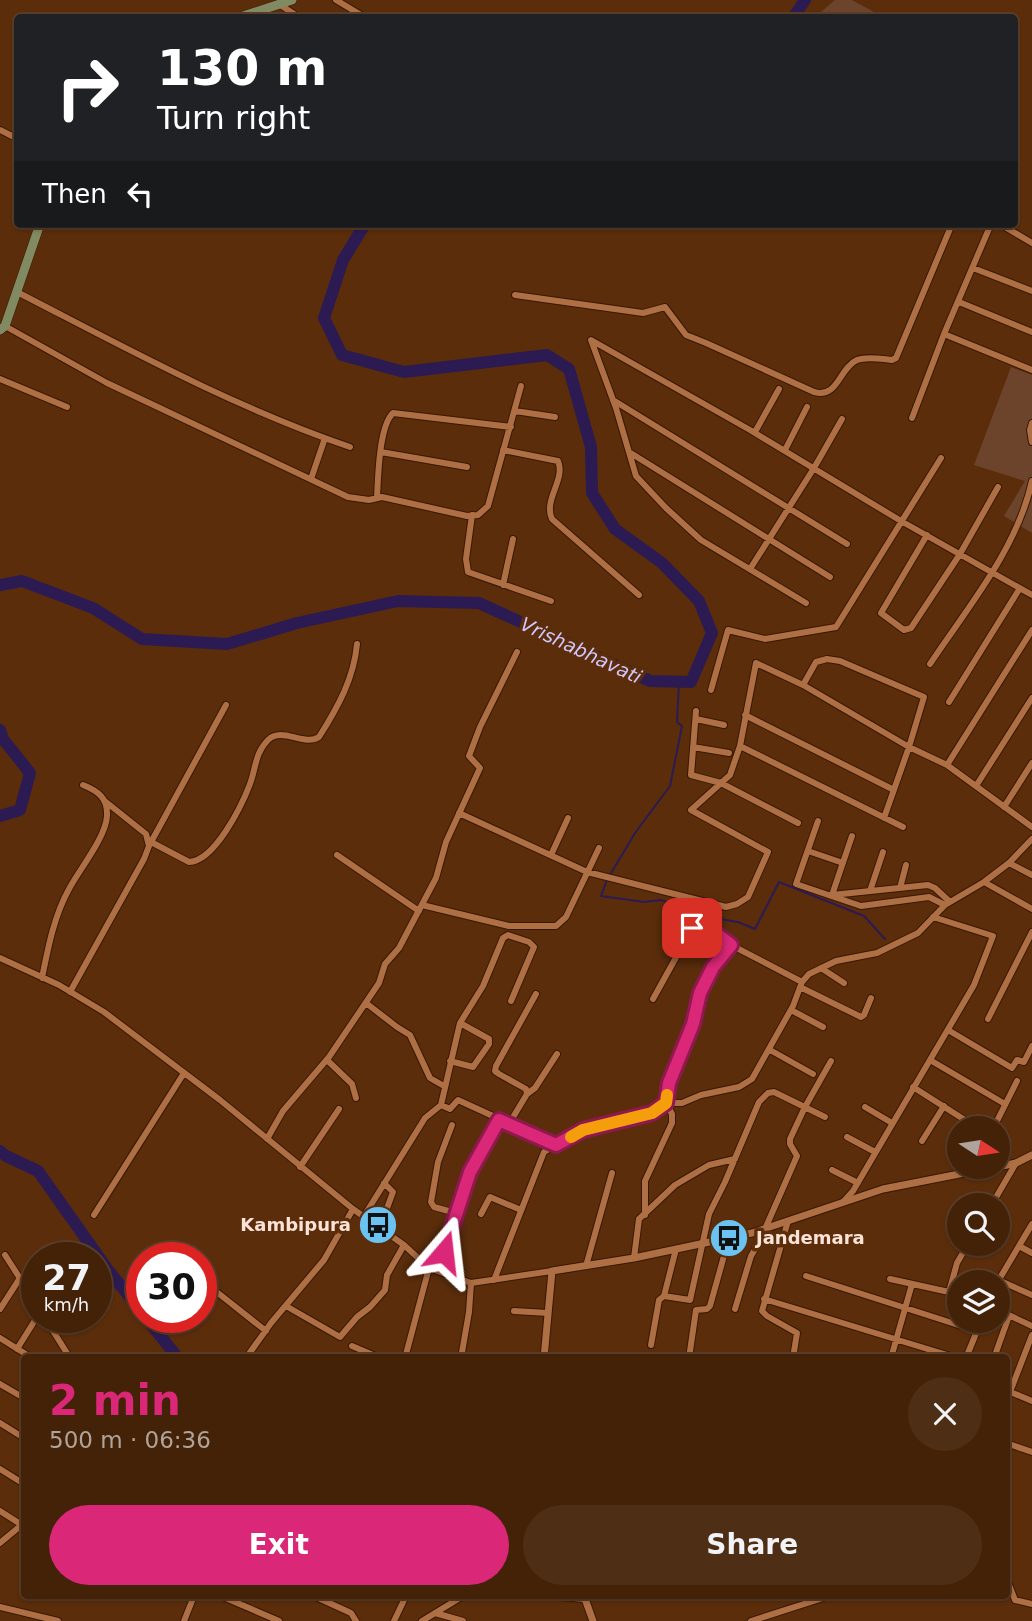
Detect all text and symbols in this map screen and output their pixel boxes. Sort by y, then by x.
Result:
text: 130 m [157,40,327,97]
icon: right [42,42,133,133]
text: Turn right [157,99,310,137]
icon: left [121,175,159,213]
text: Then [42,179,107,209]
water label: Vrishabhavati [517,612,646,688]
pin [662,898,722,958]
icon: arrive [673,909,711,947]
north arrow [947,1116,1010,1180]
map controls [947,1116,1010,1333]
button: search [947,1193,1010,1256]
bus stop icon: Kambipura [357,1204,399,1246]
place label: Kambipura [240,1214,351,1235]
position arrow [407,1215,481,1289]
bus stop icon: Jandemara [708,1217,750,1259]
place label: Jandemara [754,1227,865,1248]
speed limit sign: 30 [126,1242,217,1333]
text: 27 [42,1258,91,1298]
button: layers [947,1270,1010,1333]
text: km/h [44,1294,89,1315]
text: 2 min [49,1376,181,1425]
button: close [908,1377,982,1451]
text: 500 m · 06:36 [49,1427,211,1453]
button: Exit [49,1505,509,1585]
button: Share [523,1505,982,1585]

